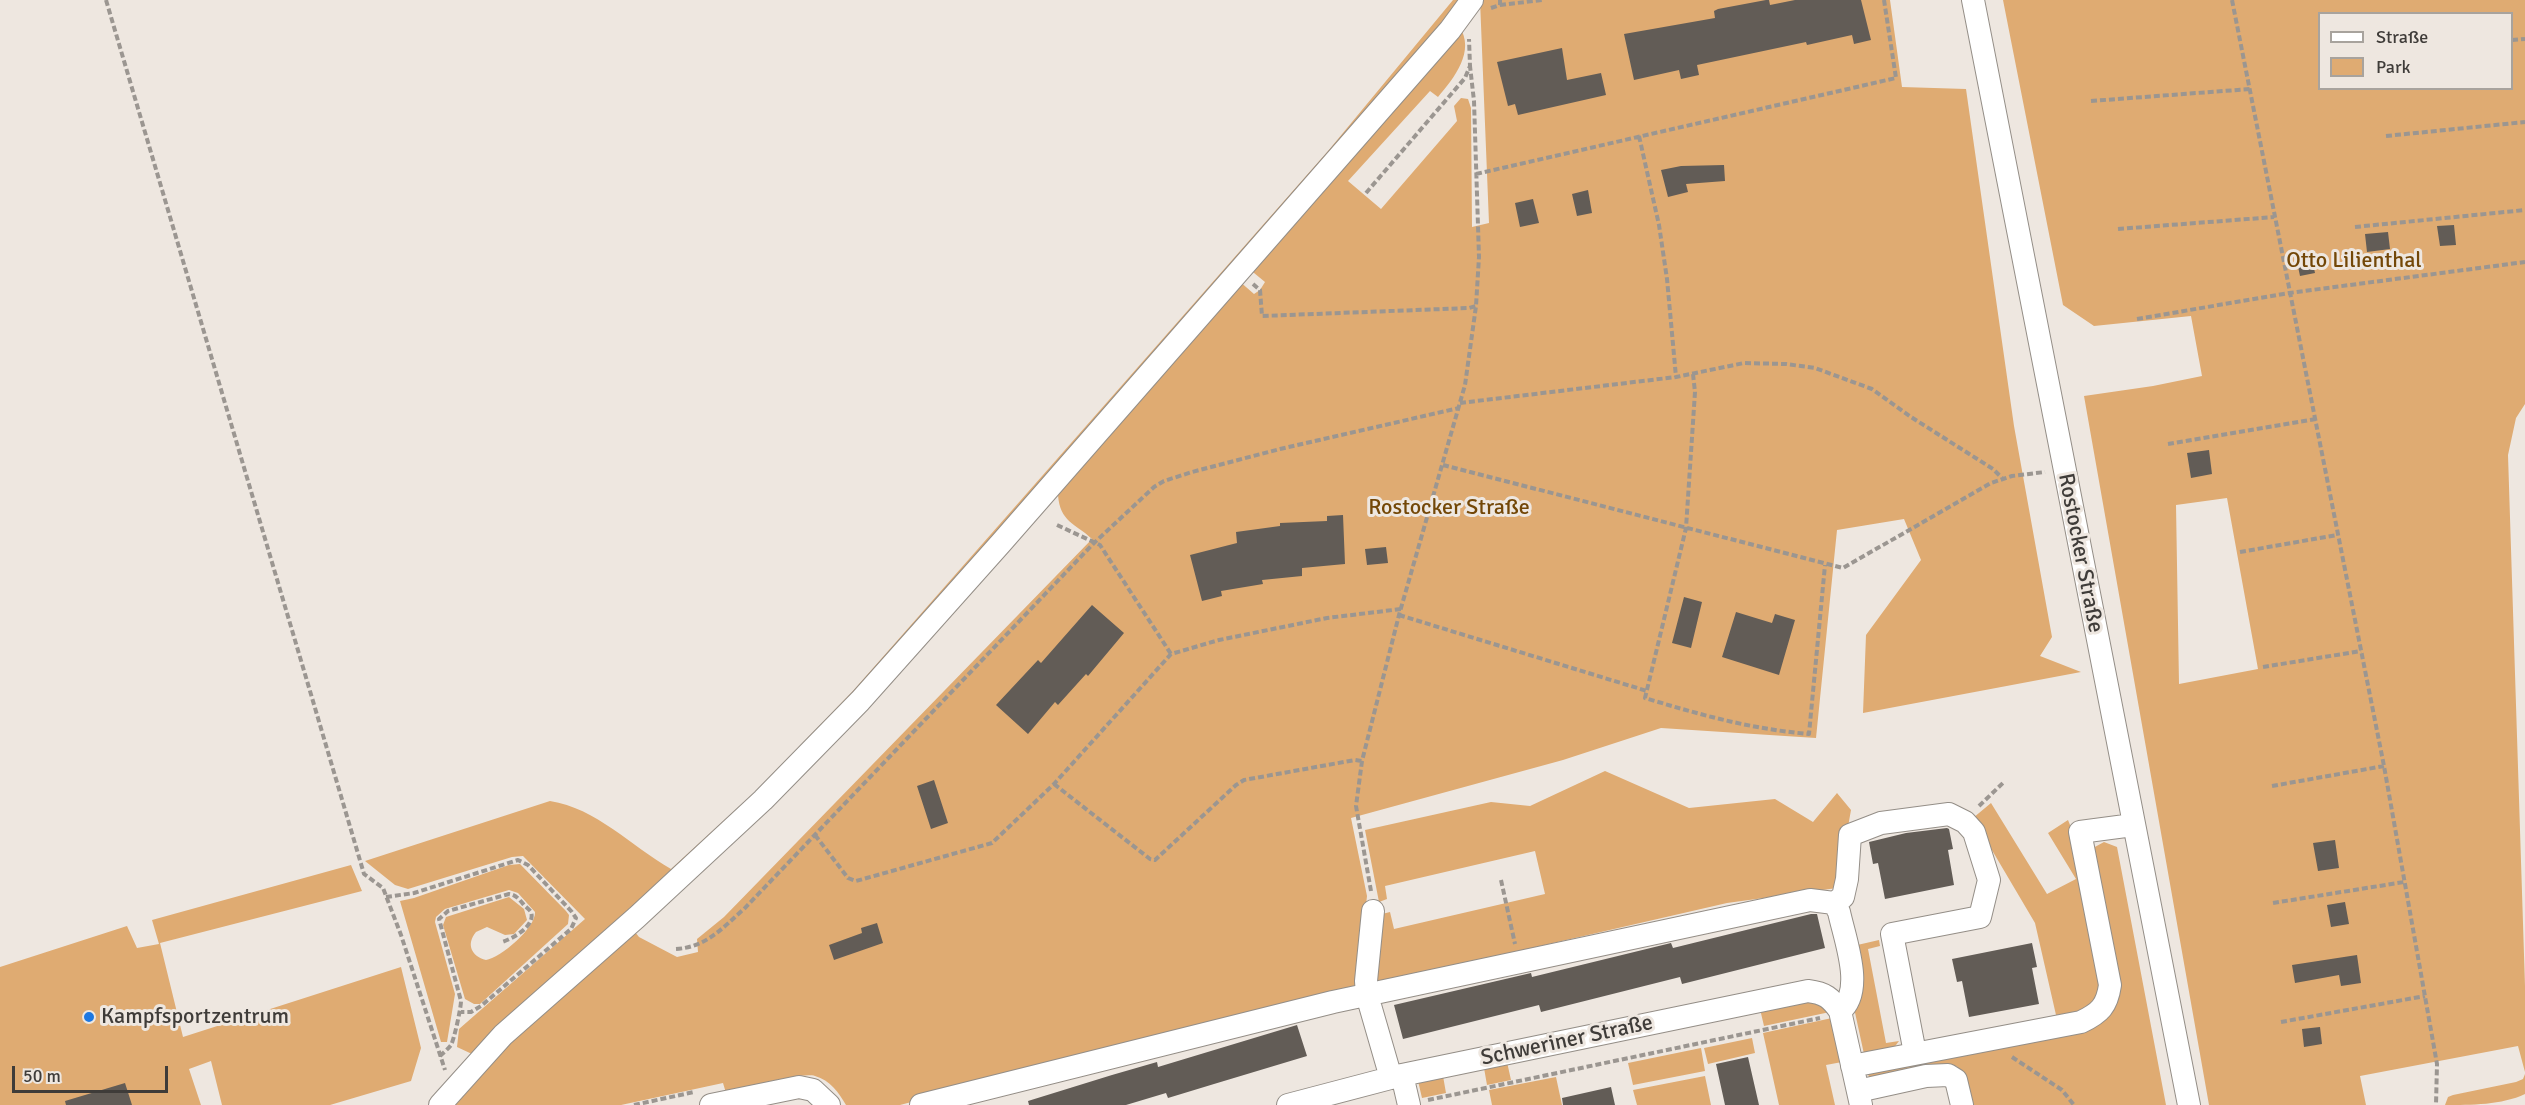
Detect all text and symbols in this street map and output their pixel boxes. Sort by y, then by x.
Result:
legend [2318,12,2513,90]
text: Straße [2376,26,2428,48]
text: Park [2376,56,2411,78]
park label: Otto Lilienthal [2286,248,2422,274]
street label: Rostocker Straße [2052,471,2108,635]
park label: Rostocker Straße [1368,495,1530,521]
place label: Kampfsportzentrum [101,1004,289,1030]
marker: Kampfsportzentrum [82,1010,96,1024]
street label: Schweriner Straße [1479,1010,1655,1072]
scale bar [15,1054,171,1092]
text: 50 m [23,1065,61,1087]

